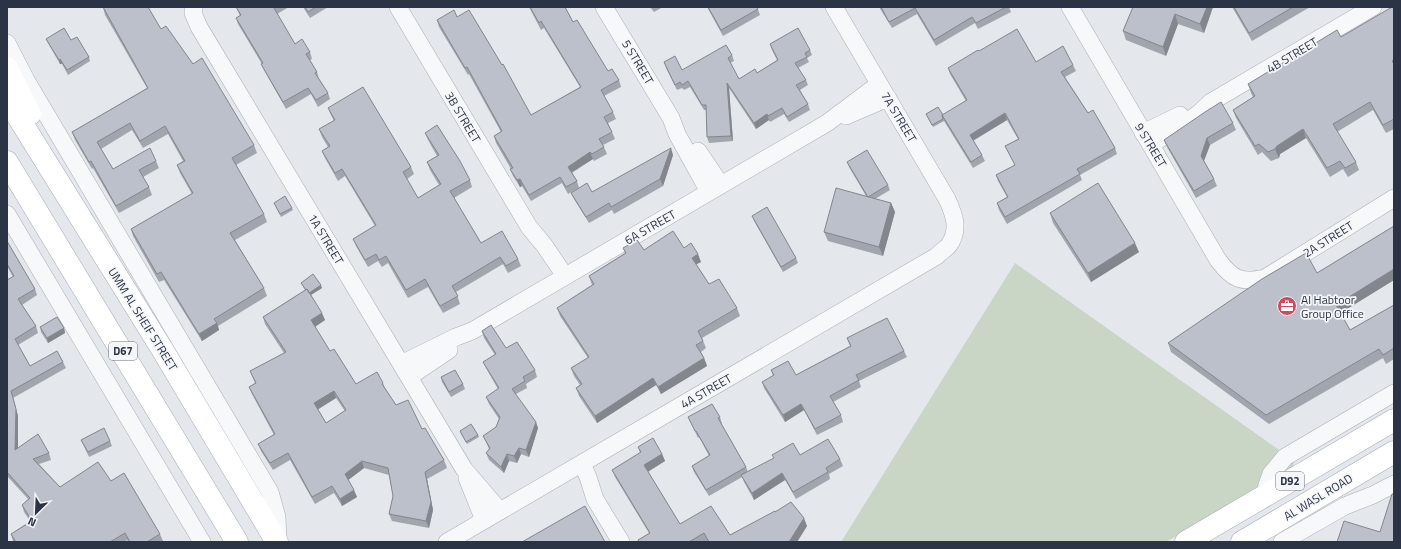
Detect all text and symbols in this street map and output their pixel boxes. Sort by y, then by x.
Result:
street label: 4B STREET [1263,32,1322,78]
street label: 5 STREET [617,36,659,89]
street label: 3B STREET [440,88,486,147]
street label: 7A STREET [876,88,922,147]
street label: 9 STREET [1130,119,1172,172]
street label: 6A STREET [621,204,680,249]
street label: 1A STREET [303,210,349,269]
street label: 2A STREET [1299,216,1357,262]
street label: UMM AL SHEIF STREET [103,264,183,375]
place label: Al Habtoor Group Office [1301,290,1364,323]
office icon: Al Habtoor Group Office [1276,295,1298,317]
road number: D67 [109,342,137,360]
street label: 4A STREET [677,368,736,413]
street label: AL WASL ROAD [1280,469,1357,525]
road number: D92 [1276,472,1304,490]
north arrow [16,493,56,533]
text: N [25,513,39,531]

